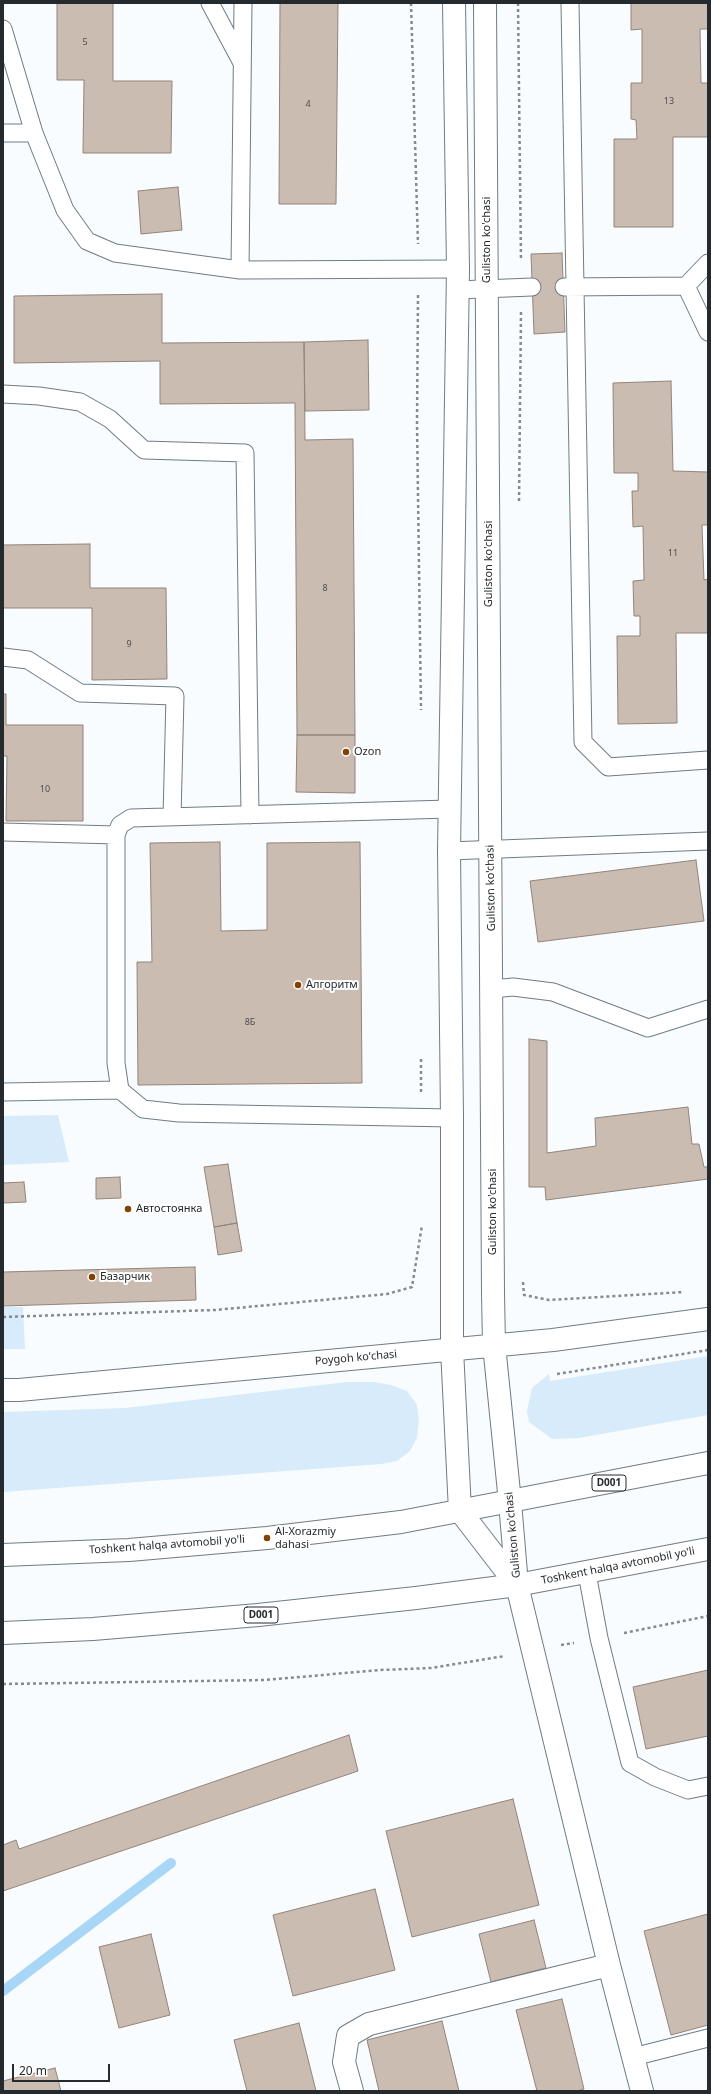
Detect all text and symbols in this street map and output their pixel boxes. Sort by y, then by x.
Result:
house number: 5 [82,37,88,47]
house number: 13 [664,96,674,106]
house number: 4 [305,99,311,109]
street label: Guliston ko'chasi [480,197,494,283]
street label: Guliston ko'chasi [482,521,496,607]
house number: 11 [668,548,678,558]
house number: 8 [322,583,328,593]
house number: 9 [126,639,132,649]
place label: Ozon [354,745,381,759]
marker: Ozon [341,747,351,757]
house number: 10 [40,784,50,794]
street label: Guliston ko'chasi [484,845,498,931]
place label: Алгоритм [306,978,358,992]
marker: Алгоритм [293,980,303,990]
house number: 8Б [245,1017,255,1027]
street label: Guliston ko'chasi [486,1169,500,1255]
place label: Автостоянка [136,1202,202,1216]
marker: Автостоянка [123,1204,133,1214]
place label: Базарчик [100,1270,150,1284]
marker: Базарчик [87,1272,97,1282]
street label: Poygoh koʻchasi [314,1348,398,1368]
road number: D001 [592,1475,626,1491]
street label: Guliston ko'chasi [503,1491,523,1579]
place label: Al-Xorazmiy dahasi [275,1525,336,1551]
street label: Toshkent halqa avtomobil yo'li [89,1533,245,1557]
marker: Al-Xorazmiy dahasi [262,1533,272,1543]
street label: Toshkent halqa avtomobil yo'li [540,1545,696,1587]
road number: D001 [244,1607,278,1623]
scale bar [14,2056,112,2082]
text: 20 m [19,2062,47,2079]

